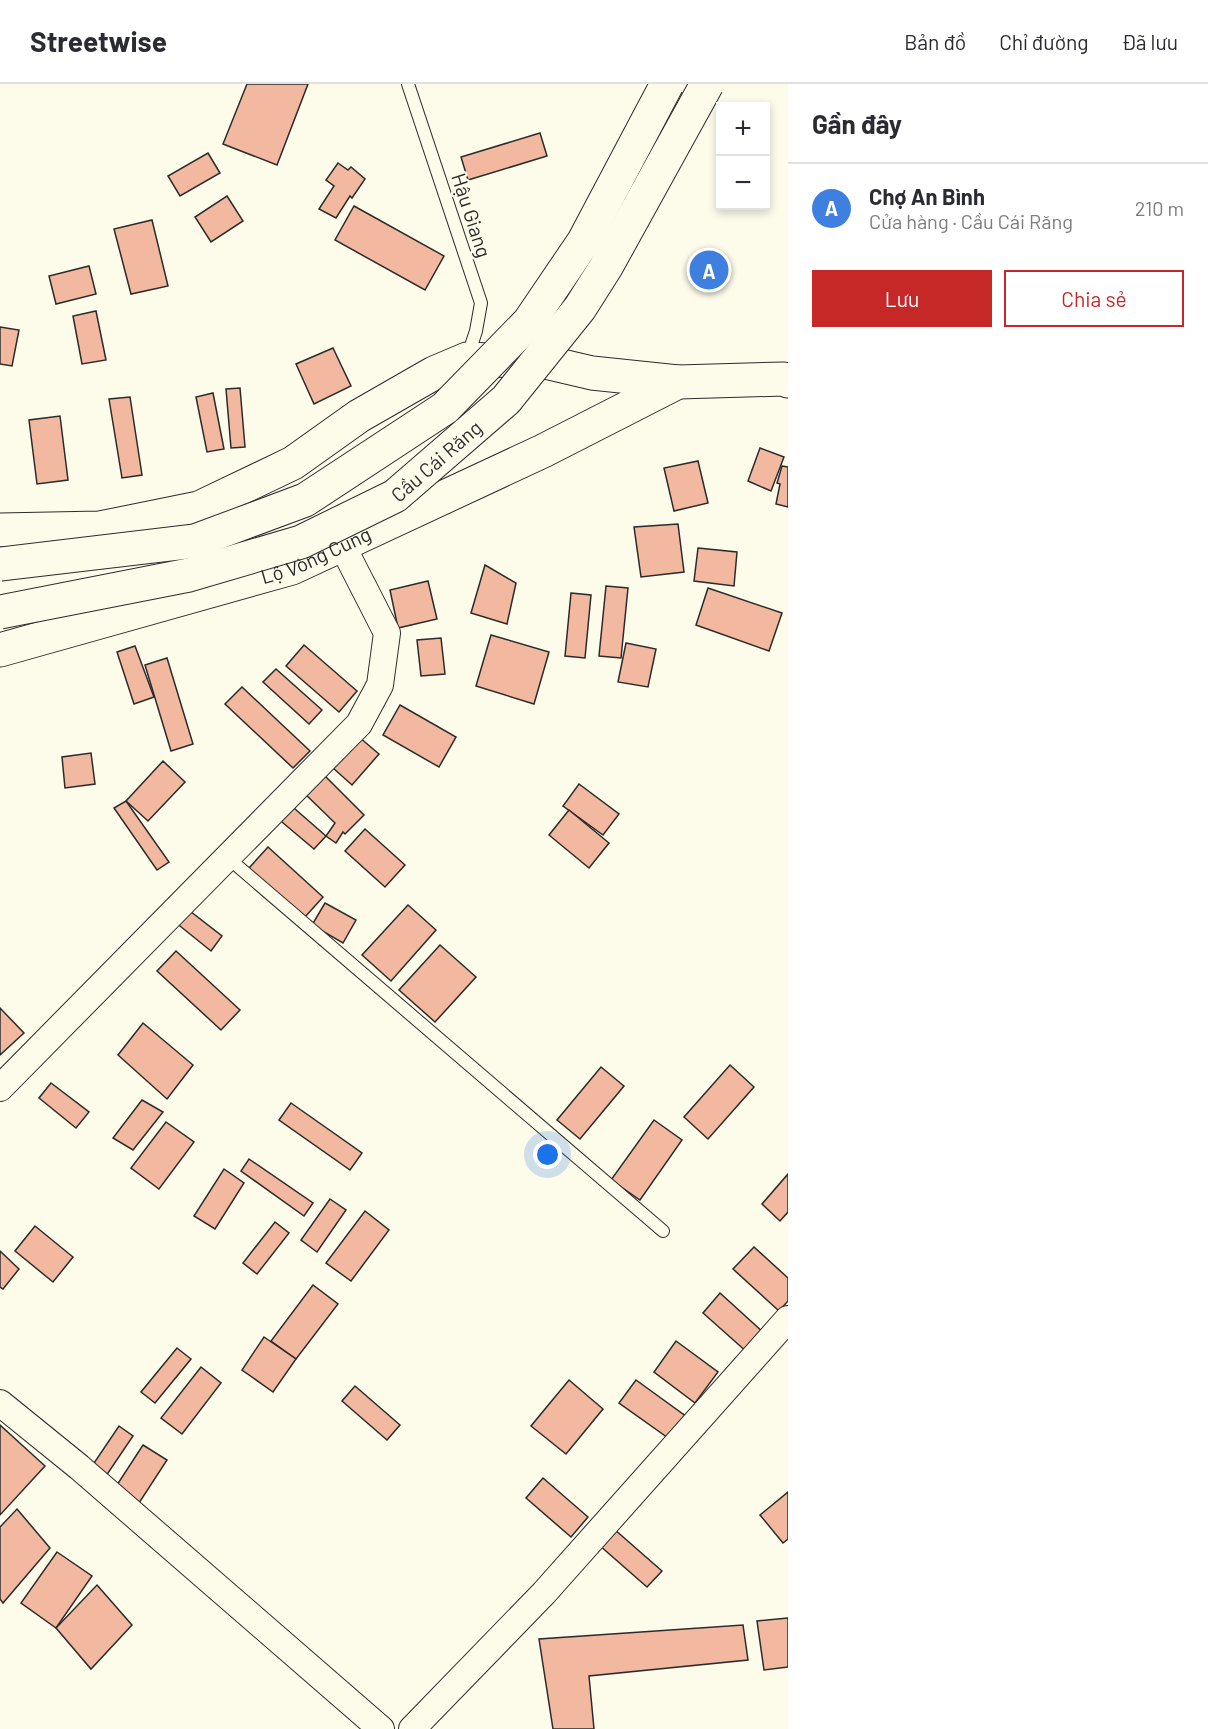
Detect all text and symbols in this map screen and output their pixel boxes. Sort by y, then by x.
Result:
text: Streetwise [30,24,167,58]
text: Bản đồ [904,29,966,54]
text: Chỉ đường [999,29,1088,54]
text: Đã lưu [1121,29,1178,54]
map controls [716,102,770,210]
button: + [716,102,770,156]
text: Gần đây [812,108,902,139]
button: − [716,156,770,210]
street label: Hậu Giang [447,170,497,260]
text: Chợ An Bình [869,183,985,209]
text: A [825,196,838,220]
text: 210 m [1135,196,1184,220]
text: Cửa hàng · Cầu Cái Răng [869,209,1073,233]
pin: A [690,248,728,292]
button: Lưu [812,270,992,327]
button: Chia sẻ [1004,270,1184,327]
street label: Cầu Cái Răng [386,415,486,506]
street label: Lộ Vòng Cung [258,521,375,588]
your location [533,1140,562,1169]

